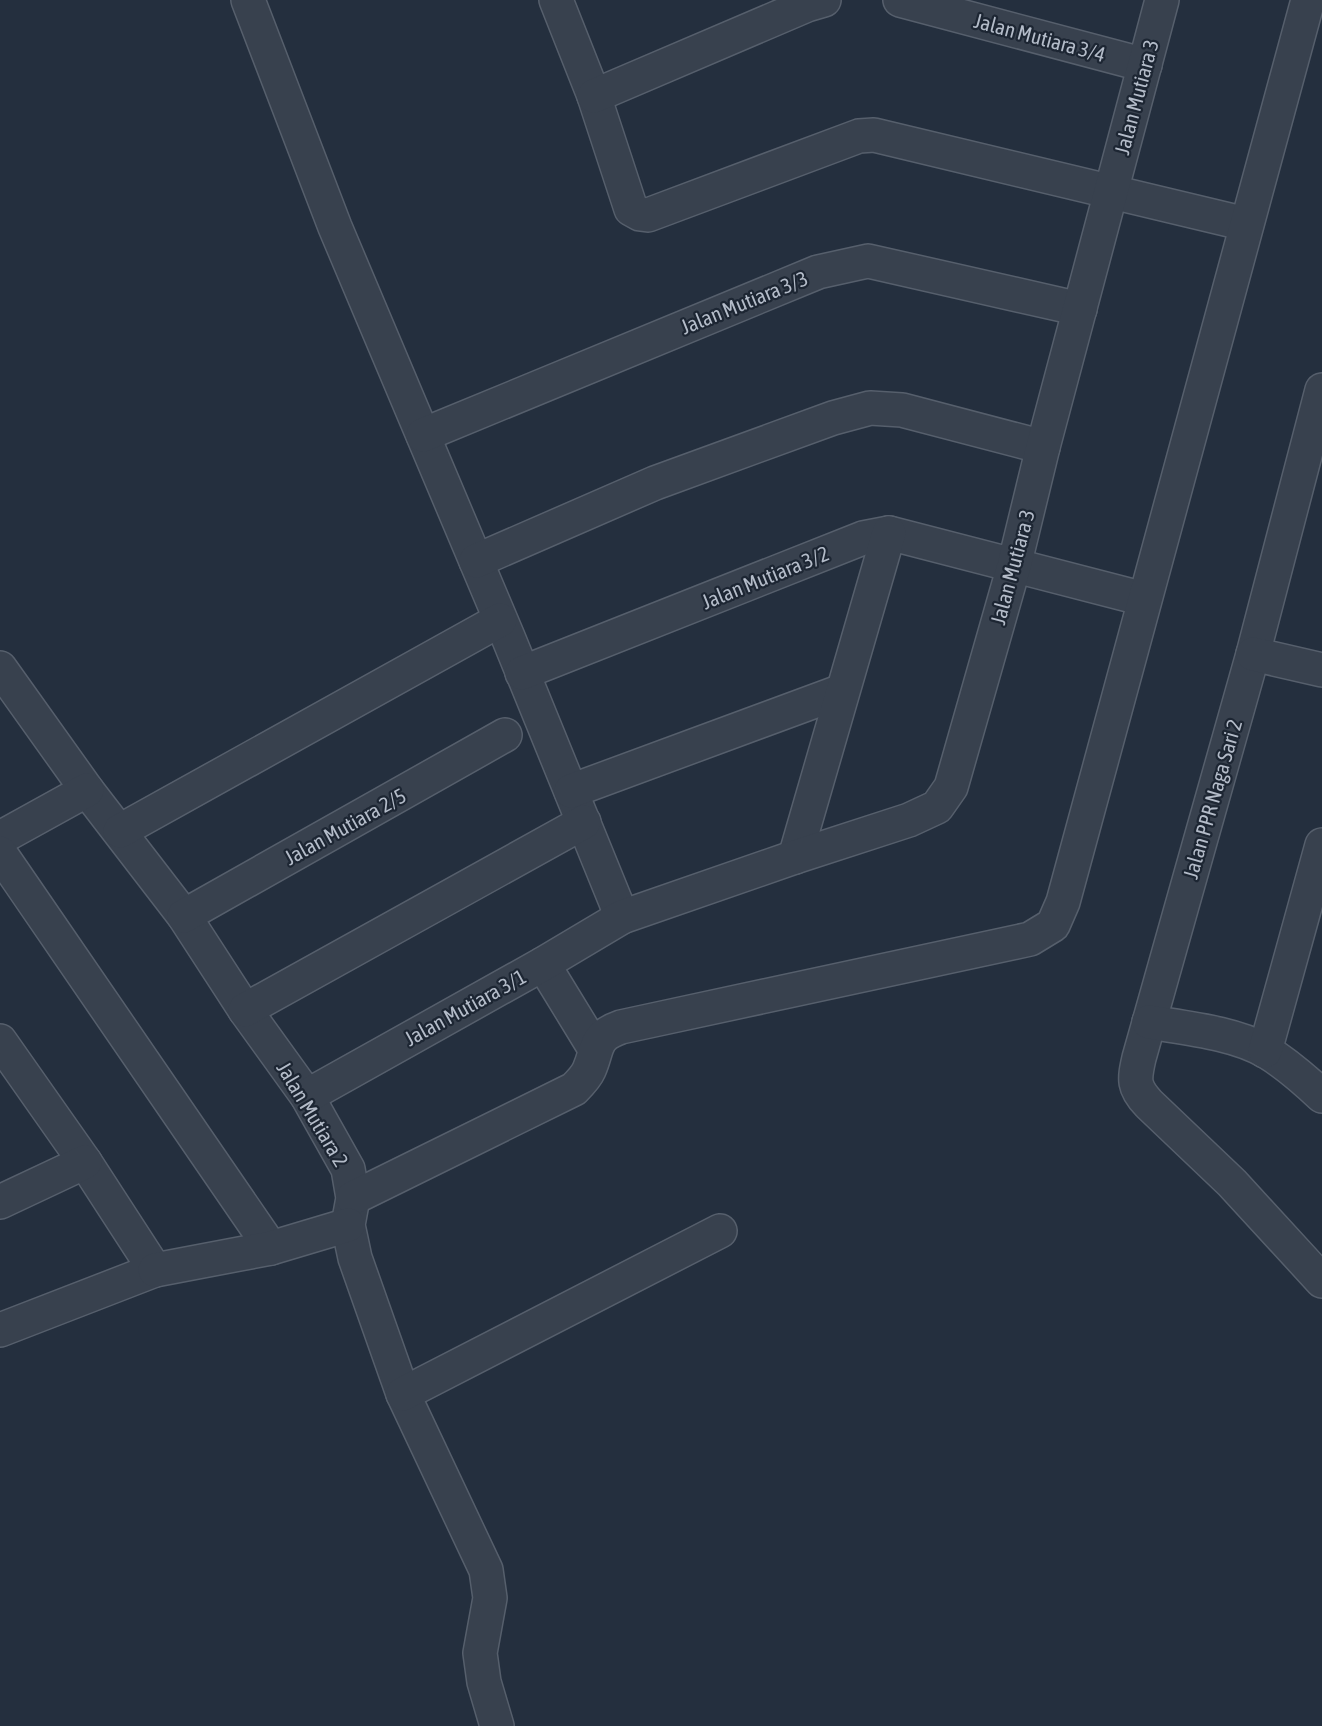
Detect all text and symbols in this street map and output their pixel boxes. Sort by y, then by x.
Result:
street label: Jalan Mutiara 3/4 [972,8,1108,66]
street label: Jalan Mutiara 3 [1109,37,1163,157]
street label: Jalan Mutiara 3/3 [677,266,811,338]
street label: Jalan Mutiara 3 [985,507,1039,627]
street label: Jalan Mutiara 3/2 [698,541,832,613]
street label: Jalan PPR Naga Sari 2 [1178,717,1246,881]
street label: Jalan Mutiara 2/5 [280,783,410,869]
street label: Jalan Mutiara 3/1 [400,964,530,1050]
street label: Jalan Mutiara 2 [272,1057,354,1171]

